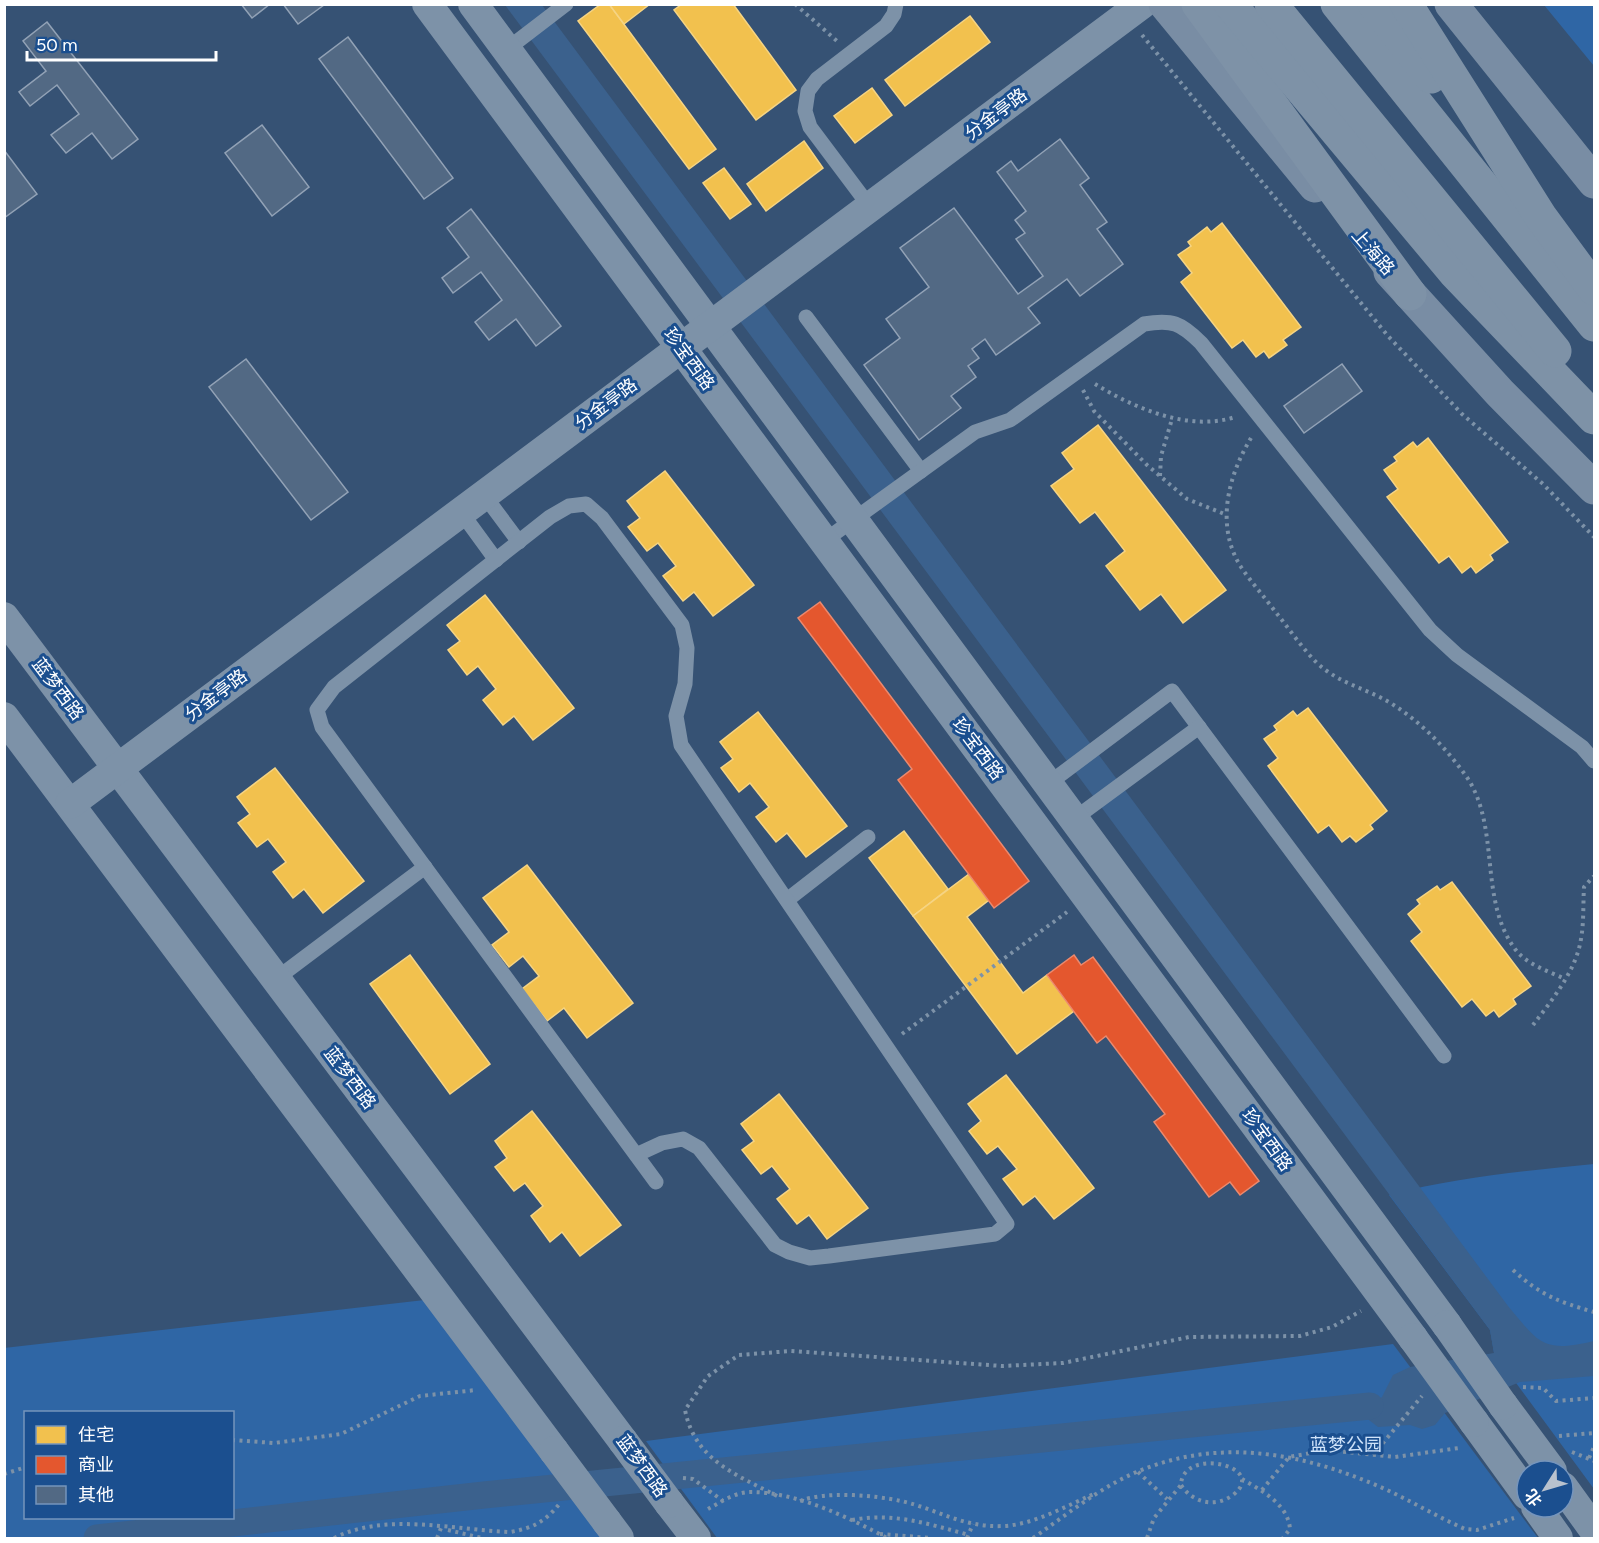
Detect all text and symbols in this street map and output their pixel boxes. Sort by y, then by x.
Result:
scale bar [27,24,216,62]
text: 50 m [36,34,78,56]
street label: 分金亭路 [961,84,1031,144]
street label: 上海路 [1347,224,1399,280]
street label: 珍宝西路 [659,323,719,395]
street label: 分金亭路 [571,374,641,434]
street label: 蓝梦西路 [28,654,88,724]
street label: 分金亭路 [181,665,251,725]
street label: 珍宝西路 [948,714,1008,784]
street label: 蓝梦西路 [320,1043,380,1113]
street label: 珍宝西路 [1237,1104,1297,1176]
legend [24,1411,234,1519]
text: 住宅 [78,1424,114,1446]
street label: 蓝梦西路 [612,1430,672,1502]
park label: 蓝梦公园 [1310,1434,1382,1456]
text: 商业 [78,1454,114,1476]
north arrow [1515,1459,1575,1519]
text: 其他 [78,1484,114,1506]
text: 北 [1521,1486,1546,1510]

